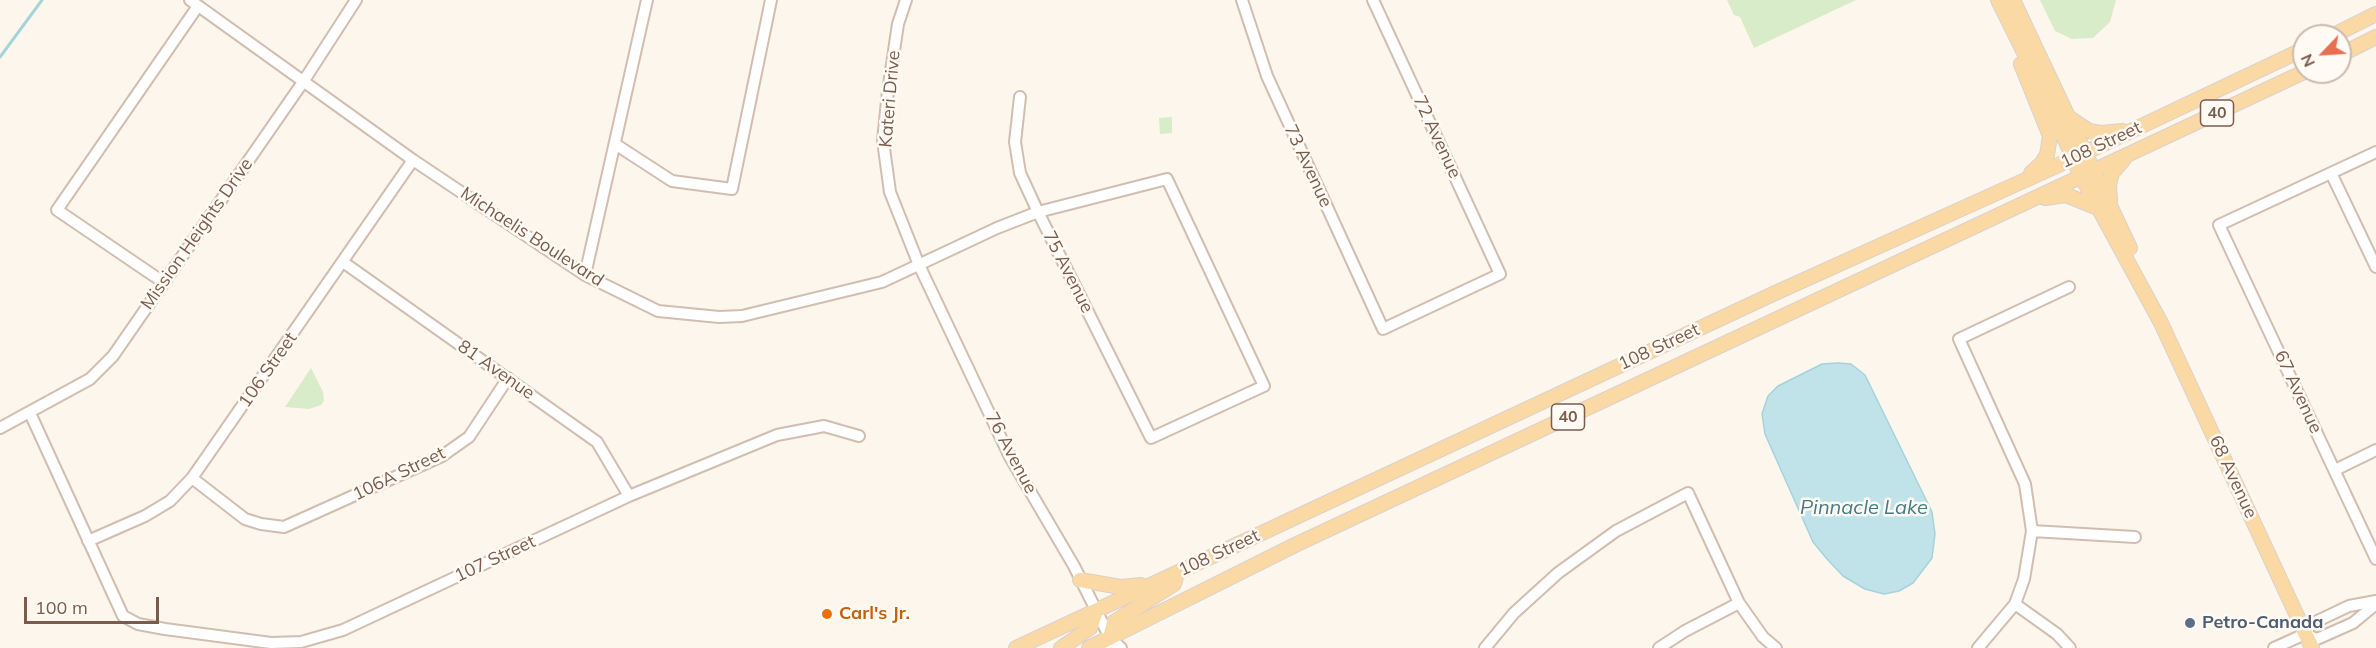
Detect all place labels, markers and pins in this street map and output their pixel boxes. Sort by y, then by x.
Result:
place label: Carl's Jr. [839,603,910,625]
marker: Carl's Jr. [820,607,834,621]
place label: Petro-Canada [2202,612,2323,634]
marker: Petro-Canada [2183,616,2197,630]

